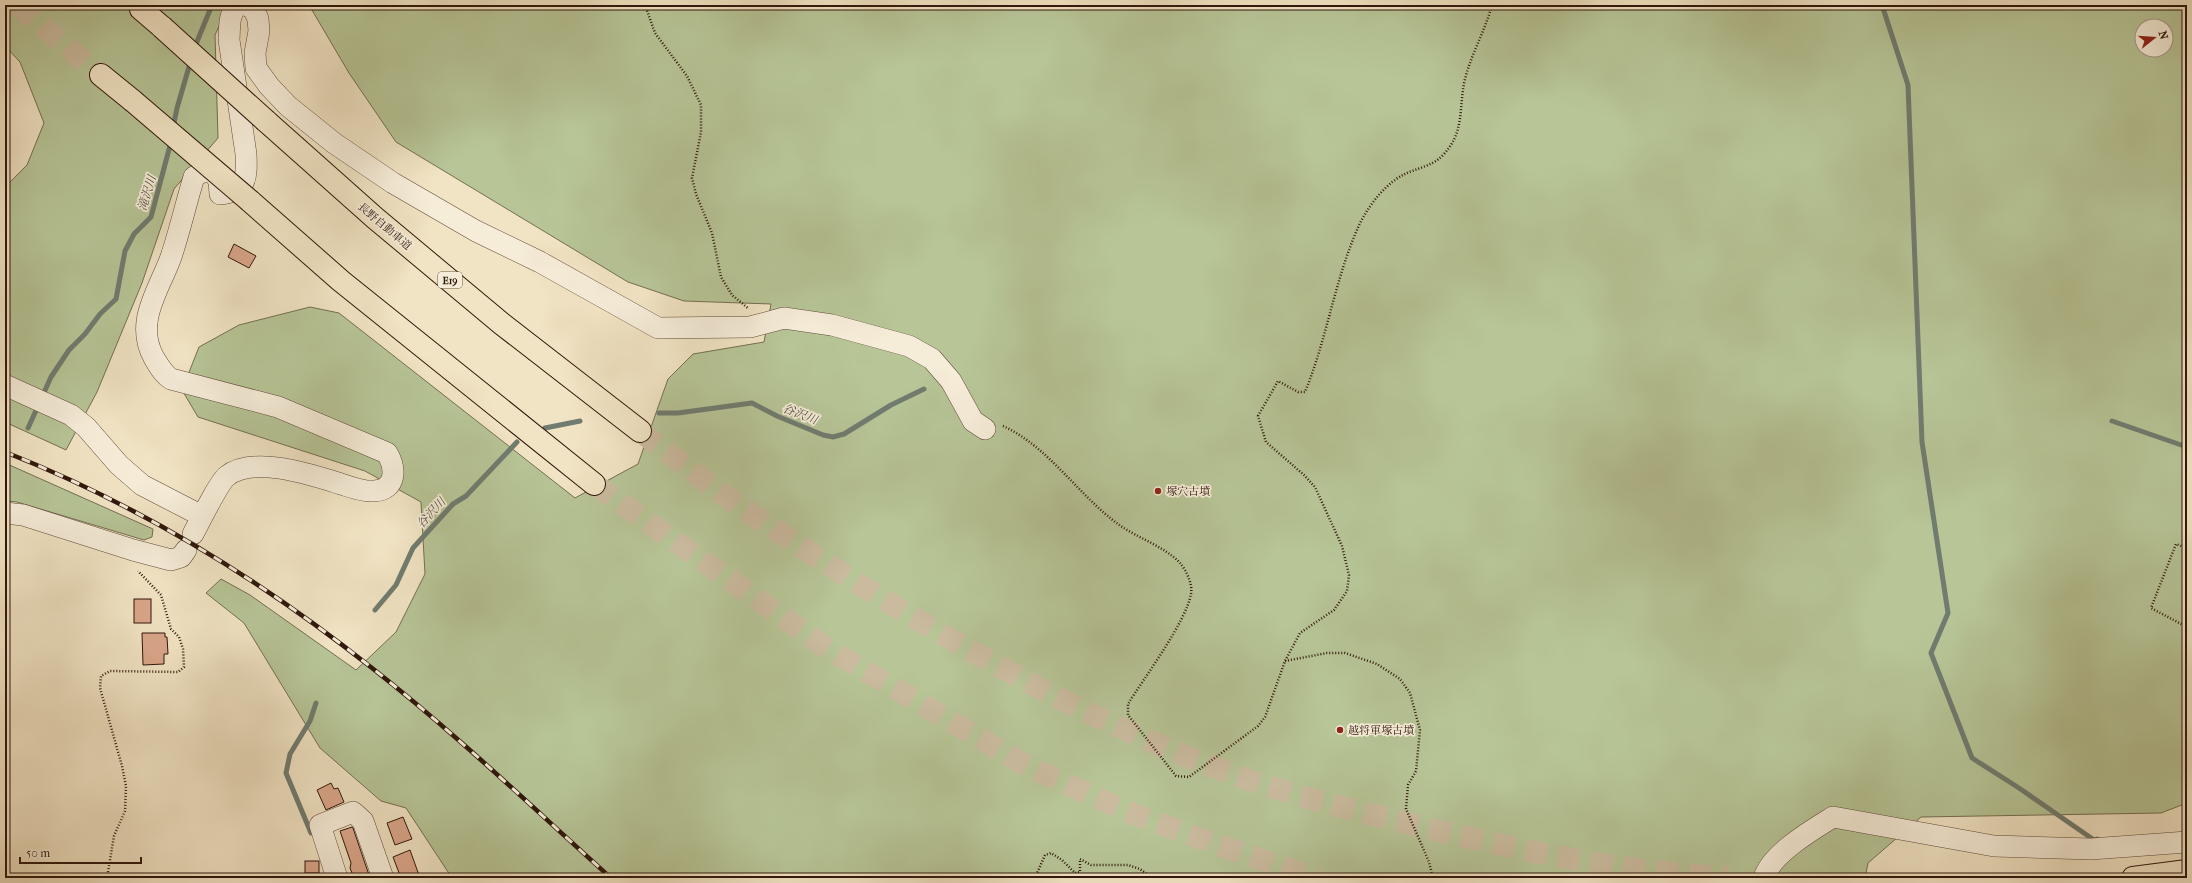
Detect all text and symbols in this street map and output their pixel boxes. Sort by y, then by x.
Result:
north arrow [2134,18,2174,58]
text: N [2156,29,2171,42]
water label: 滝沢川 [135,172,160,212]
street label: 長野自動車道 [355,200,414,253]
road number: E19 [438,272,462,288]
water label: 谷沢川 [781,401,821,428]
place label: 塚穴古墳 [1166,485,1210,498]
marker: 塚穴古墳 [1153,486,1163,496]
water label: 谷沢川 [414,494,450,531]
place label: 越将軍塚古墳 [1348,724,1414,737]
marker: 越将軍塚古墳 [1335,725,1345,735]
scale bar [20,839,141,865]
text: 50 m [26,846,50,860]

